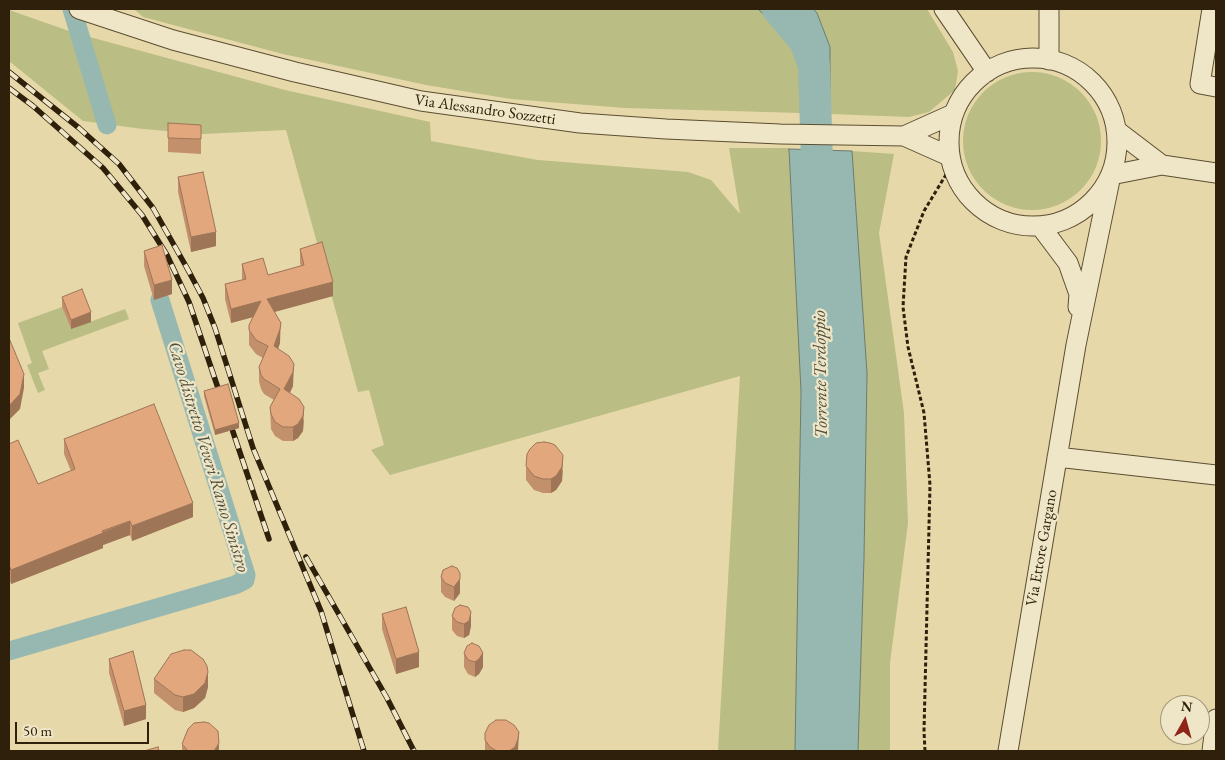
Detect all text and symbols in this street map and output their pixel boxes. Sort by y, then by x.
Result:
street label: Via Alessandro Sozzetti [413,91,557,129]
water label: Torrente Terdoppio [809,310,833,438]
water label: Cavo distretto Veveri Ramo Sinistro [163,339,253,575]
street label: Via Ettore Gargano [1022,488,1062,608]
north arrow [1160,695,1210,745]
text: N [1180,696,1193,716]
scale bar [18,712,151,744]
text: 50 m [23,721,52,740]

